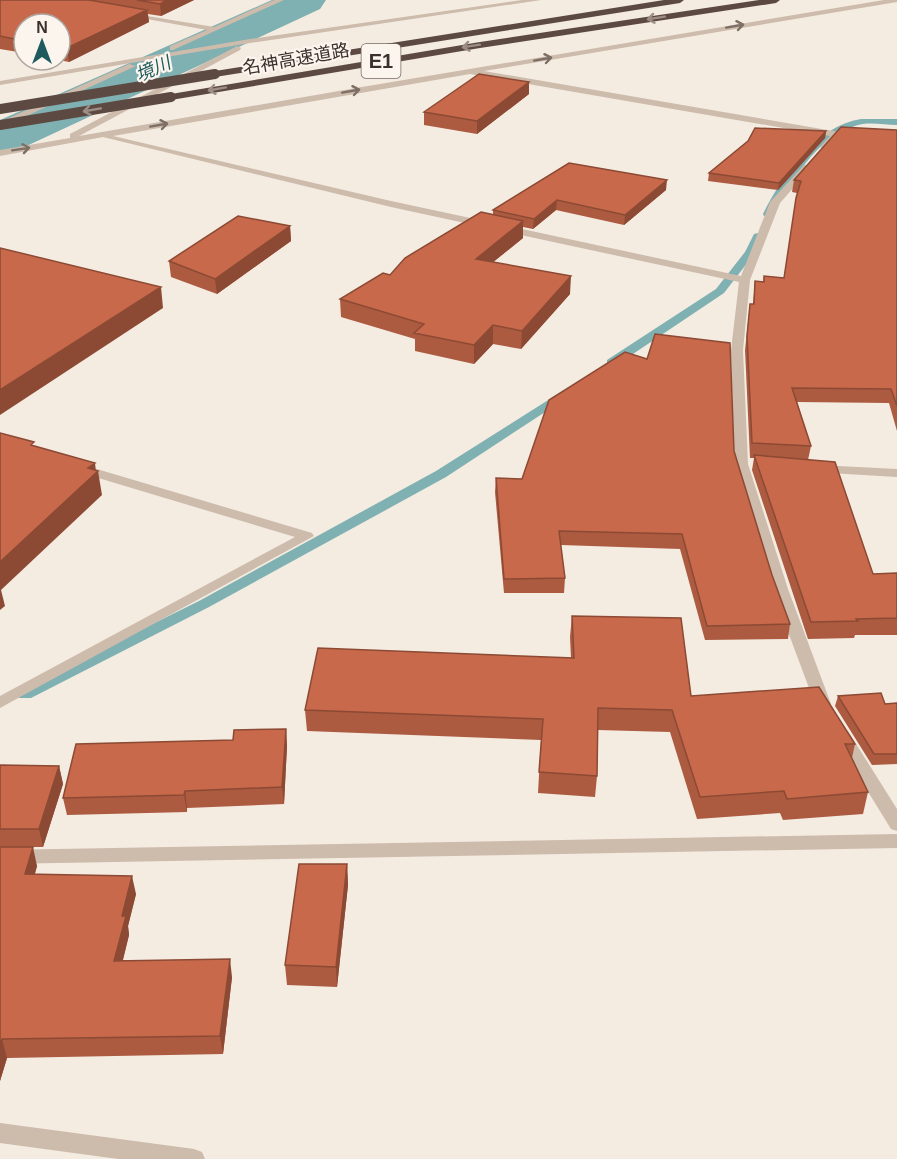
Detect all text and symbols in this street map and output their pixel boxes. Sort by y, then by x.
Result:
north arrow [12,12,72,72]
one-way arrow [646,12,666,23]
text: N [36,19,48,36]
one-way arrow [725,20,745,31]
street label: 名神高速道路 [241,40,351,78]
one-way arrow [462,41,482,52]
road number: E1 [362,44,400,78]
water label: 境川 [132,52,175,85]
one-way arrow [533,53,553,64]
one-way arrow [208,84,227,95]
one-way arrow [341,85,360,96]
one-way arrow [83,105,103,116]
one-way arrow [149,119,168,130]
one-way arrow [11,144,31,155]

